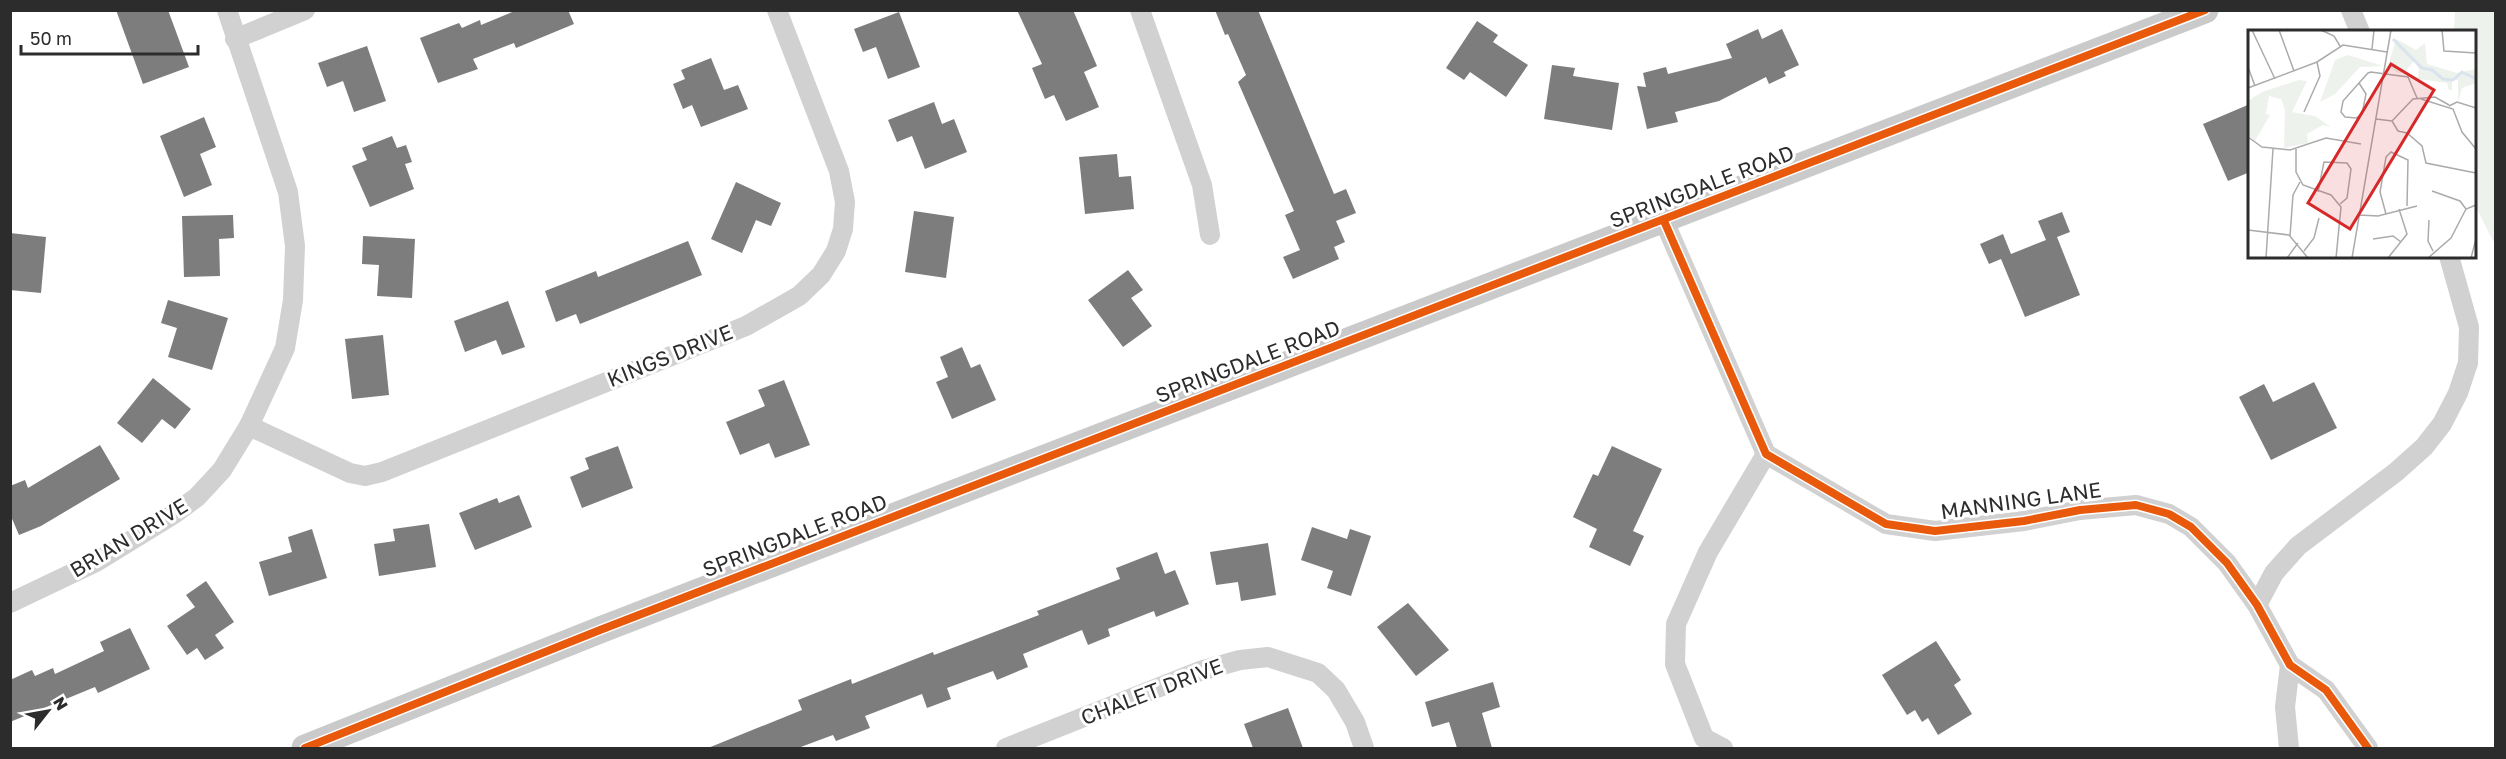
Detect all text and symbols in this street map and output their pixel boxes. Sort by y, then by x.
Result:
scale bar [21,18,198,56]
text: 50 m [30,27,72,49]
inset map [2248,30,2476,258]
street label: SPRINGDALE ROAD [1606,139,1798,233]
street label: SPRINGDALE ROAD [1152,314,1344,408]
street label: KINGS DRIVE [603,318,736,392]
street label: MANNING LANE [1939,476,2103,524]
street label: SPRINGDALE ROAD [699,488,891,582]
street label: BRIAN DRIVE [65,492,192,582]
street label: CHALET DRIVE [1077,652,1226,730]
north arrow [18,681,78,741]
text: N [49,693,73,714]

